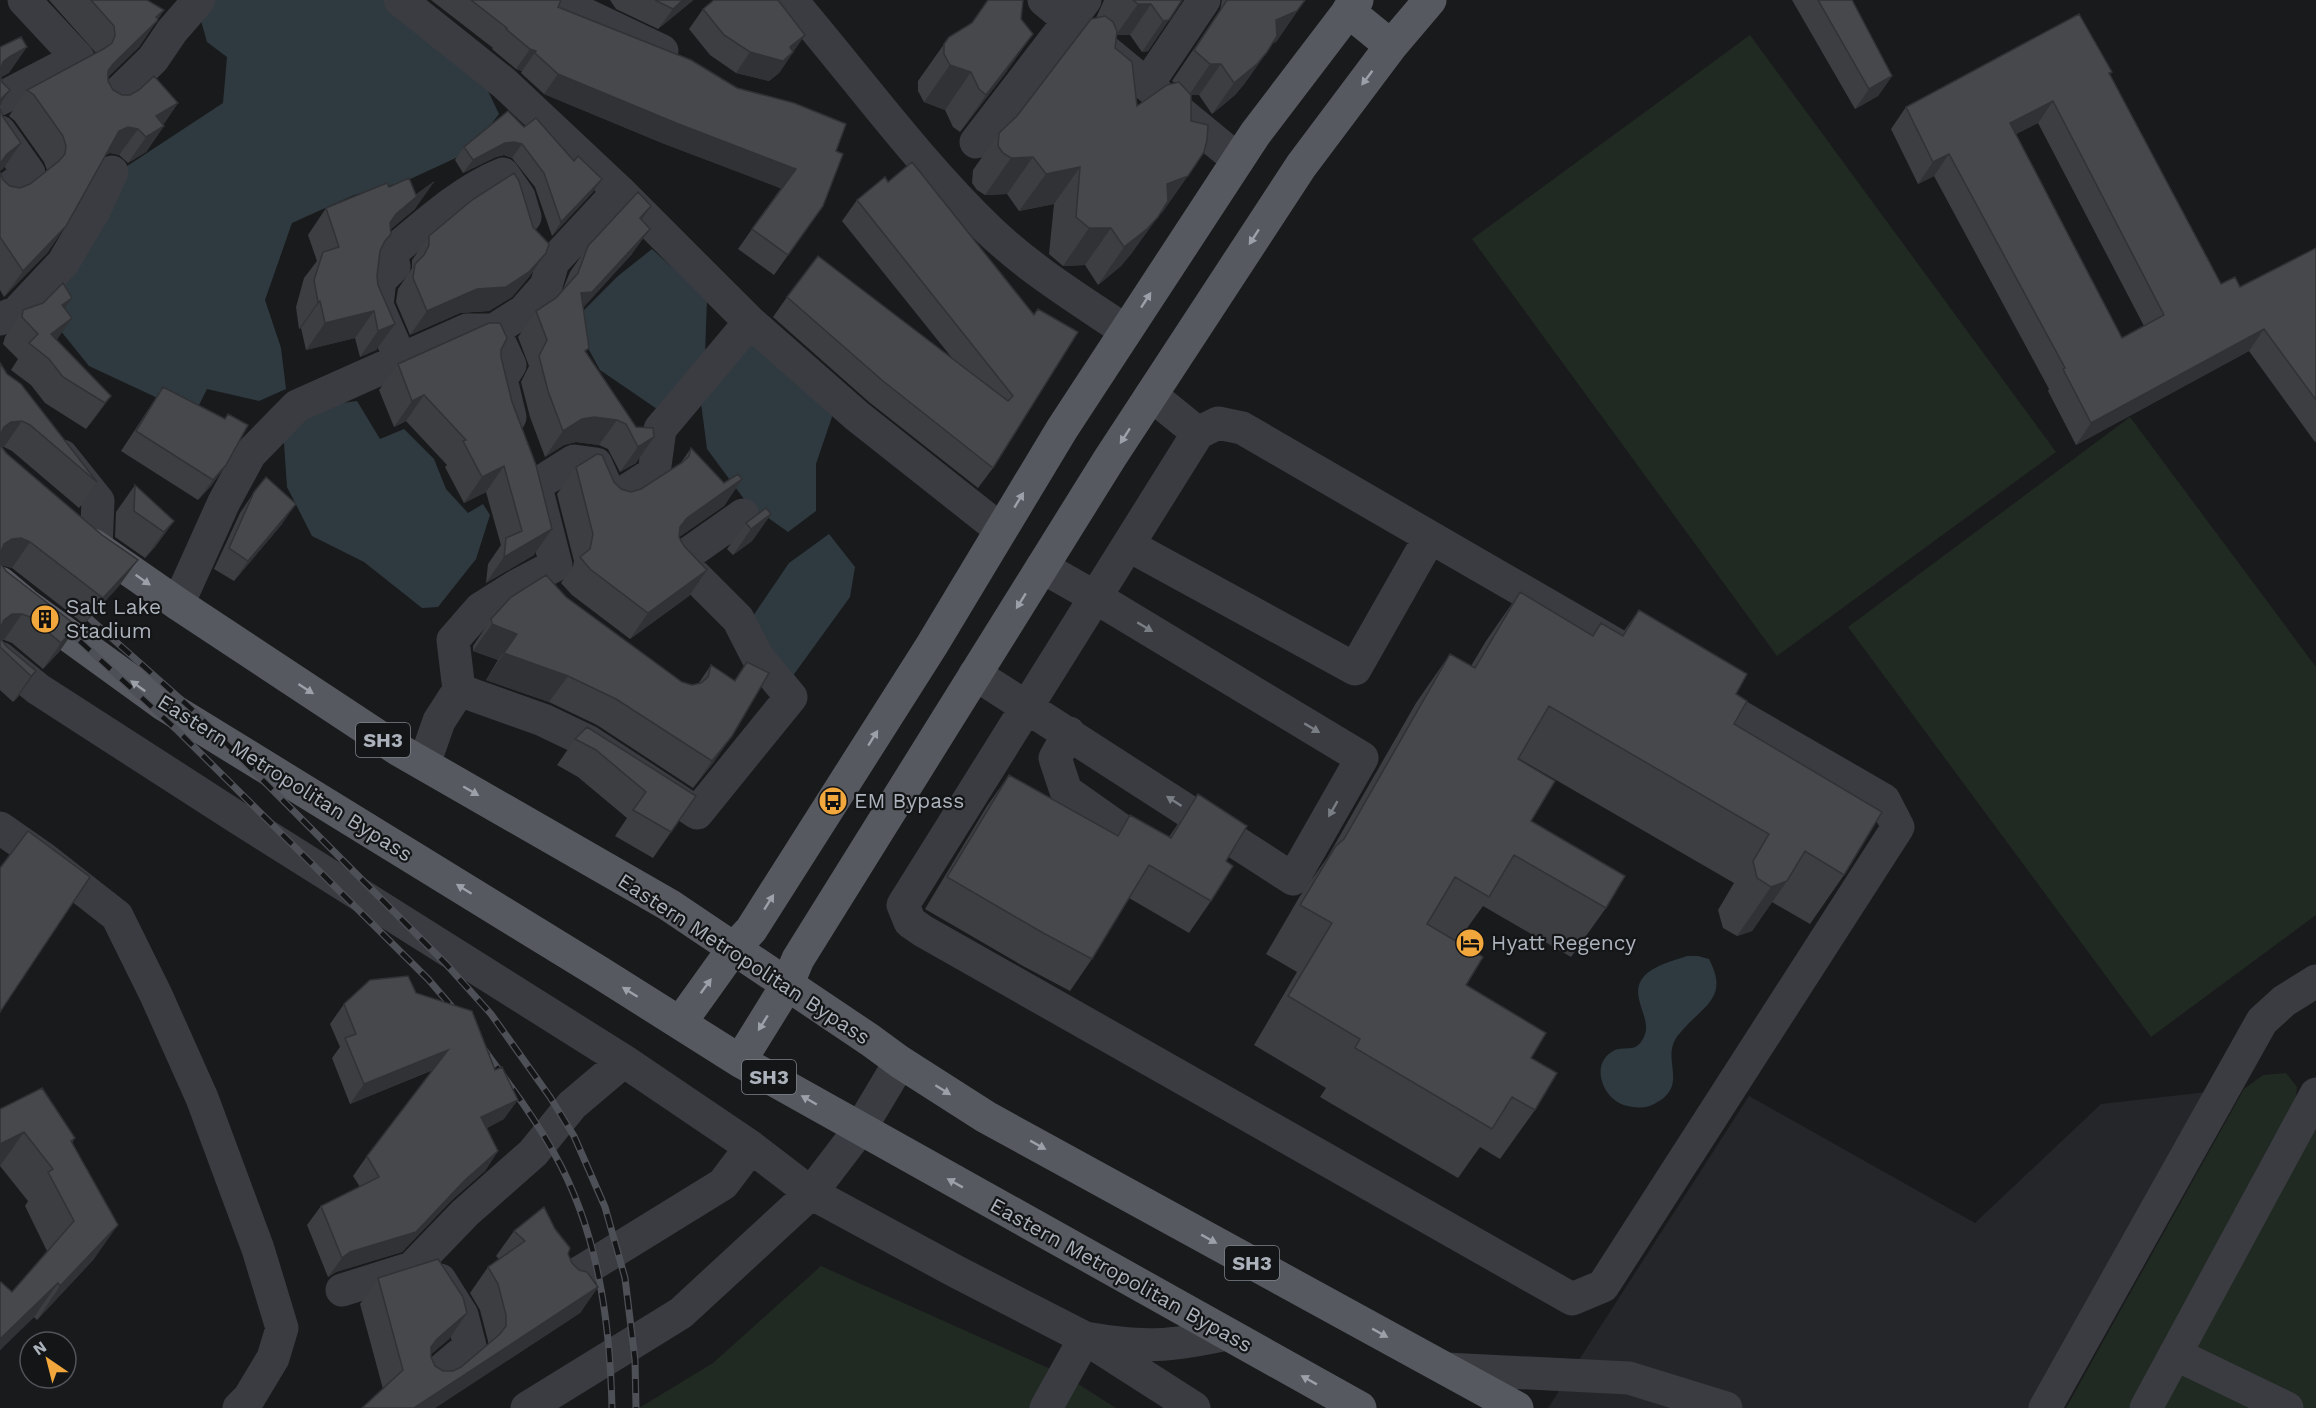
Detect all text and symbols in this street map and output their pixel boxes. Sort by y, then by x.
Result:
one-way arrow [1361,70,1373,86]
one-way arrow [1249,229,1260,246]
one-way arrow [1141,292,1152,308]
one-way arrow [1119,427,1130,444]
one-way arrow [1014,492,1025,508]
one-way arrow [135,574,151,586]
one-way arrow [1016,593,1027,609]
place label: Salt Lake Stadium [66,594,161,643]
building icon: Salt Lake Stadium [29,603,61,635]
one-way arrow [1137,622,1154,632]
one-way arrow [131,680,147,692]
one-way arrow [297,683,314,694]
street label: Eastern Metropolitan Bypass [153,689,417,866]
one-way arrow [1304,722,1320,733]
road number: SH3 [356,723,410,757]
one-way arrow [867,730,878,746]
bus stop icon: EM Bypass [817,785,849,817]
one-way arrow [463,786,479,797]
place label: EM Bypass [854,788,964,813]
one-way arrow [1166,796,1182,807]
one-way arrow [1328,800,1338,817]
street label: Eastern Metropolitan Bypass [614,868,875,1050]
one-way arrow [456,883,473,894]
one-way arrow [763,894,774,911]
hotel icon: Hyatt Regency [1454,927,1486,959]
place label: Hyatt Regency [1491,930,1636,955]
one-way arrow [700,978,712,993]
one-way arrow [622,986,638,997]
one-way arrow [758,1015,769,1031]
road number: SH3 [742,1060,796,1094]
one-way arrow [935,1084,951,1095]
one-way arrow [800,1095,817,1105]
one-way arrow [1029,1140,1046,1150]
one-way arrow [947,1178,964,1188]
street label: Eastern Metropolitan Bypass [986,1192,1257,1357]
one-way arrow [1200,1234,1217,1244]
road number: SH3 [1225,1246,1279,1280]
one-way arrow [1371,1328,1388,1338]
north arrow [18,1330,78,1390]
text: N [29,1337,50,1359]
one-way arrow [1300,1375,1317,1385]

